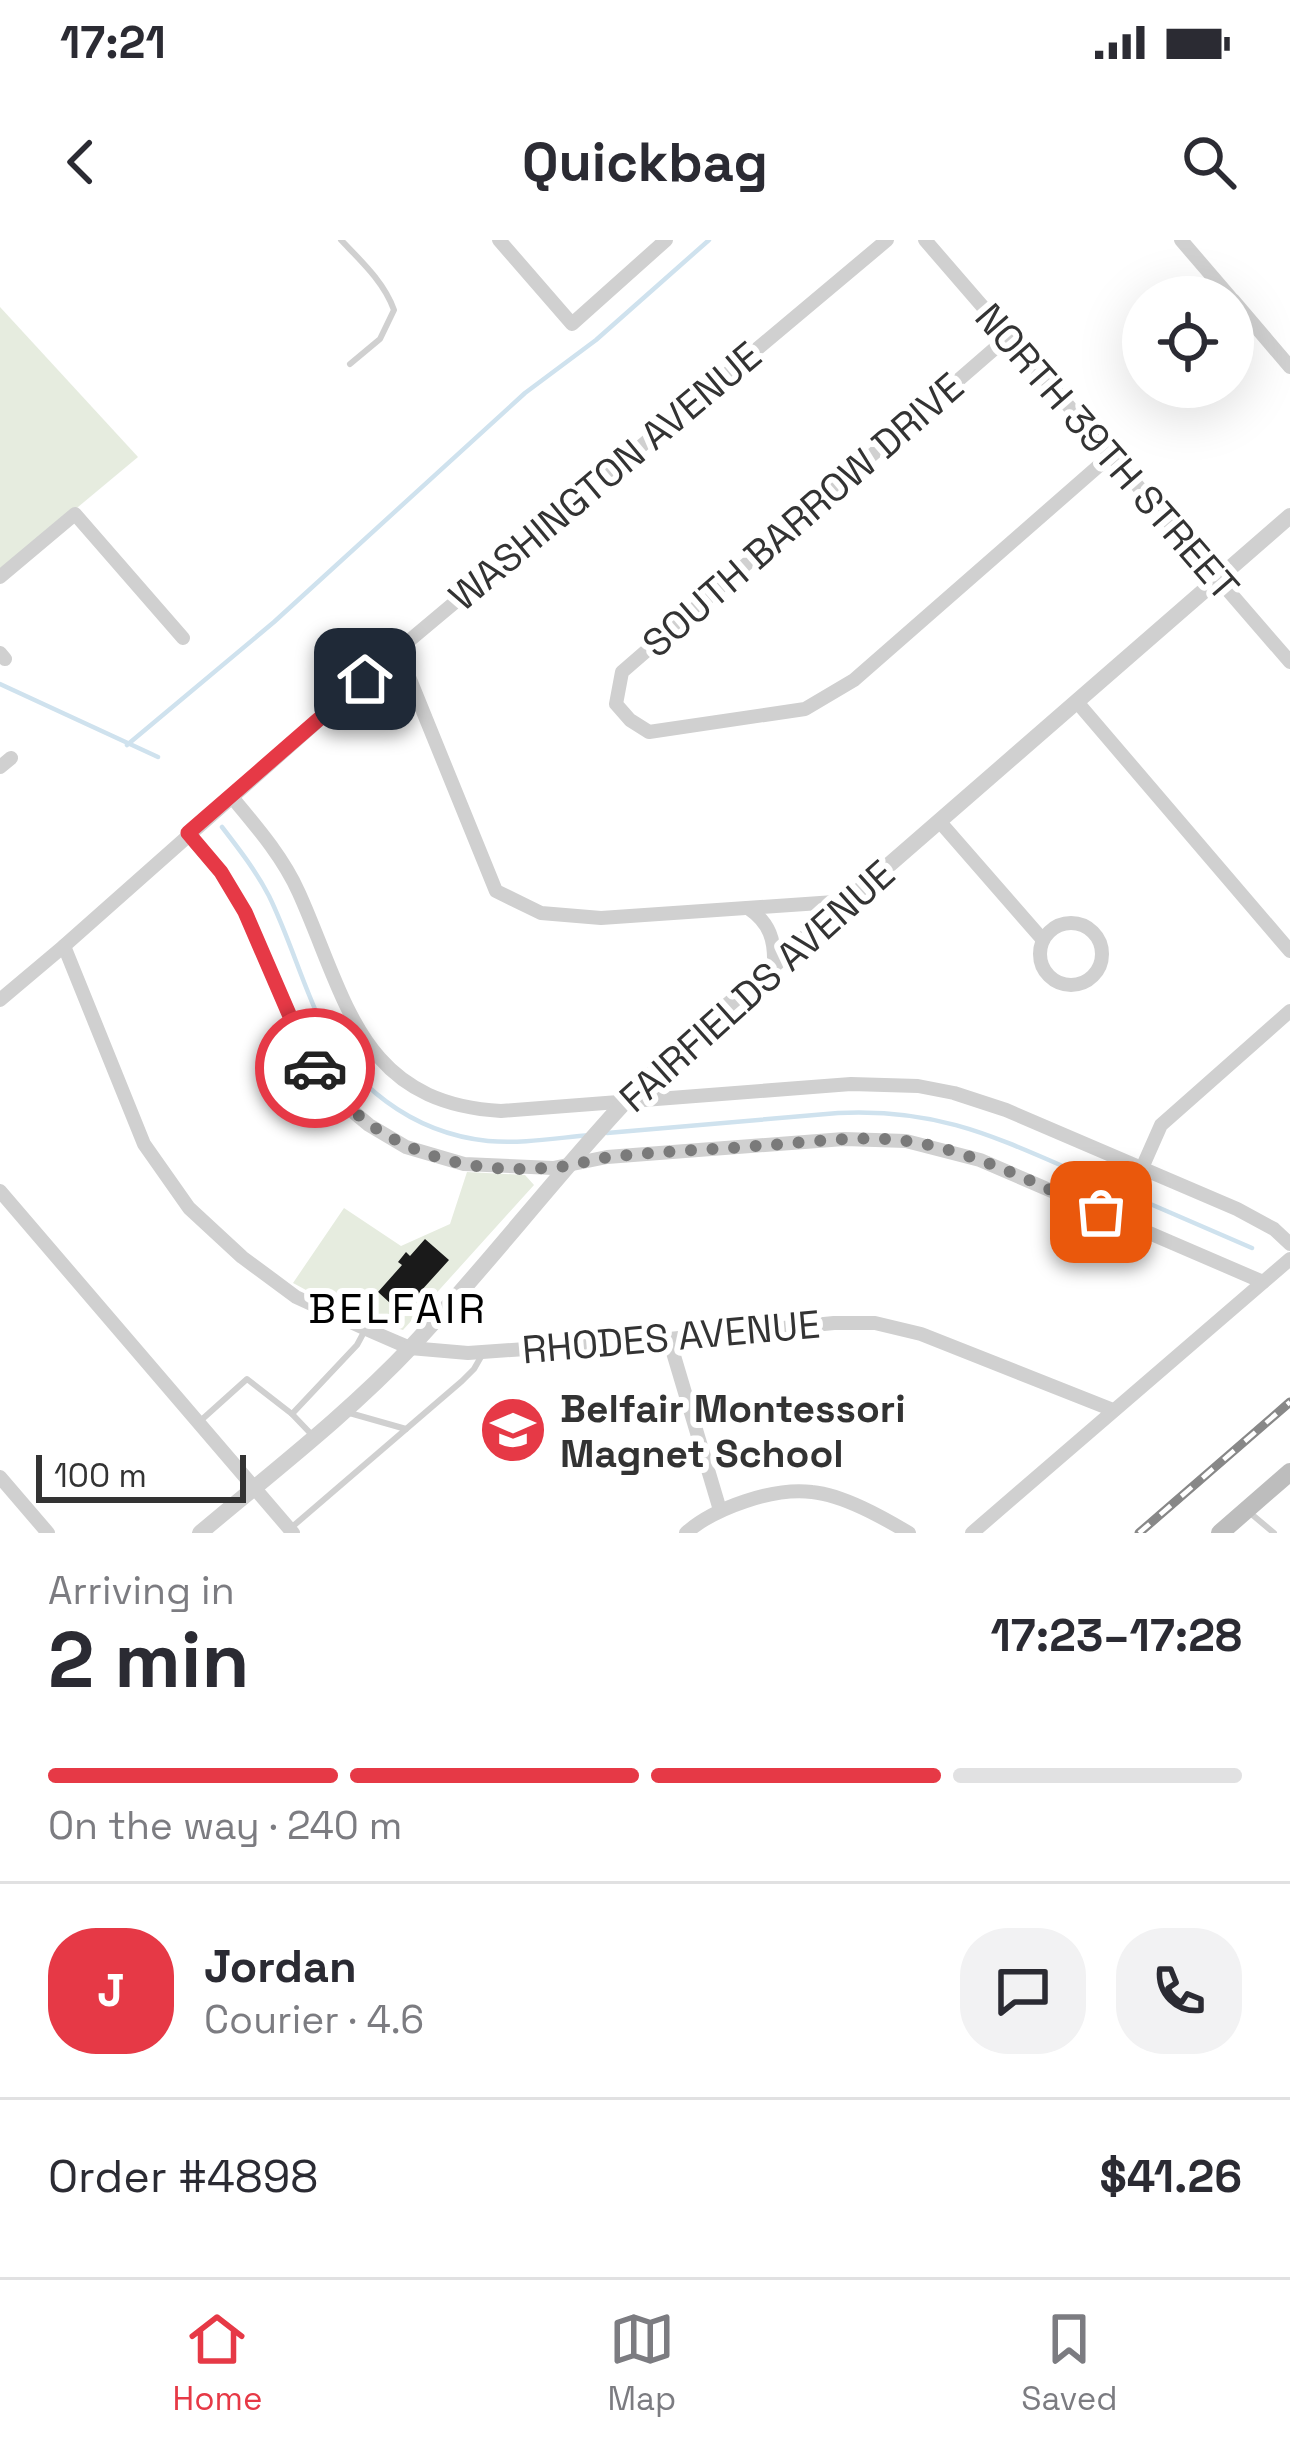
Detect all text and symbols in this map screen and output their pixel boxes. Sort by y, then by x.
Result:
text: 17:21 [60,14,166,71]
text: Quickbag [522,128,768,197]
icon: back [48,129,114,195]
icon: search [1176,129,1242,195]
map controls [1122,276,1254,408]
button: locate [1122,276,1254,408]
street label: NORTH 39TH STREET [965,293,1249,611]
street label: WASHINGTON AVENUE [439,331,771,621]
street label: SOUTH BARROW DRIVE [632,362,974,668]
pin [314,628,416,730]
icon: home [332,646,398,712]
street label: FAIRFIELDS AVENUE [609,849,905,1123]
courier [255,1008,375,1128]
icon: car [282,1035,348,1101]
pin [1050,1161,1152,1263]
icon: bag [1068,1179,1134,1245]
district label: BELFAIR [308,1282,488,1335]
street label: RHODES AVENUE [520,1300,822,1374]
place label: Belfair Montessori Magnet School [560,1384,906,1478]
school or university icon: Belfair Montessori Magnet School [478,1395,548,1465]
scale bar [36,1449,246,1502]
text: 100 m [54,1455,147,1497]
text: Arriving in [48,1566,235,1615]
text: 17:23–17:28 [991,1607,1242,1664]
text: 2 min [48,1610,250,1710]
text: On the way · 240 m [48,1801,402,1850]
button: chat [960,1928,1086,2054]
button: phone [1116,1928,1242,2054]
text: Jordan [204,1938,357,1995]
text: J [97,1962,125,2019]
text: Courier · 4.6 [204,1995,424,2044]
text: Order #4898 [48,2148,318,2205]
text: $41.26 [1100,2148,1242,2205]
tab: Home [173,2306,262,2420]
tab: Map [607,2306,676,2420]
tab: Saved [1021,2306,1117,2420]

